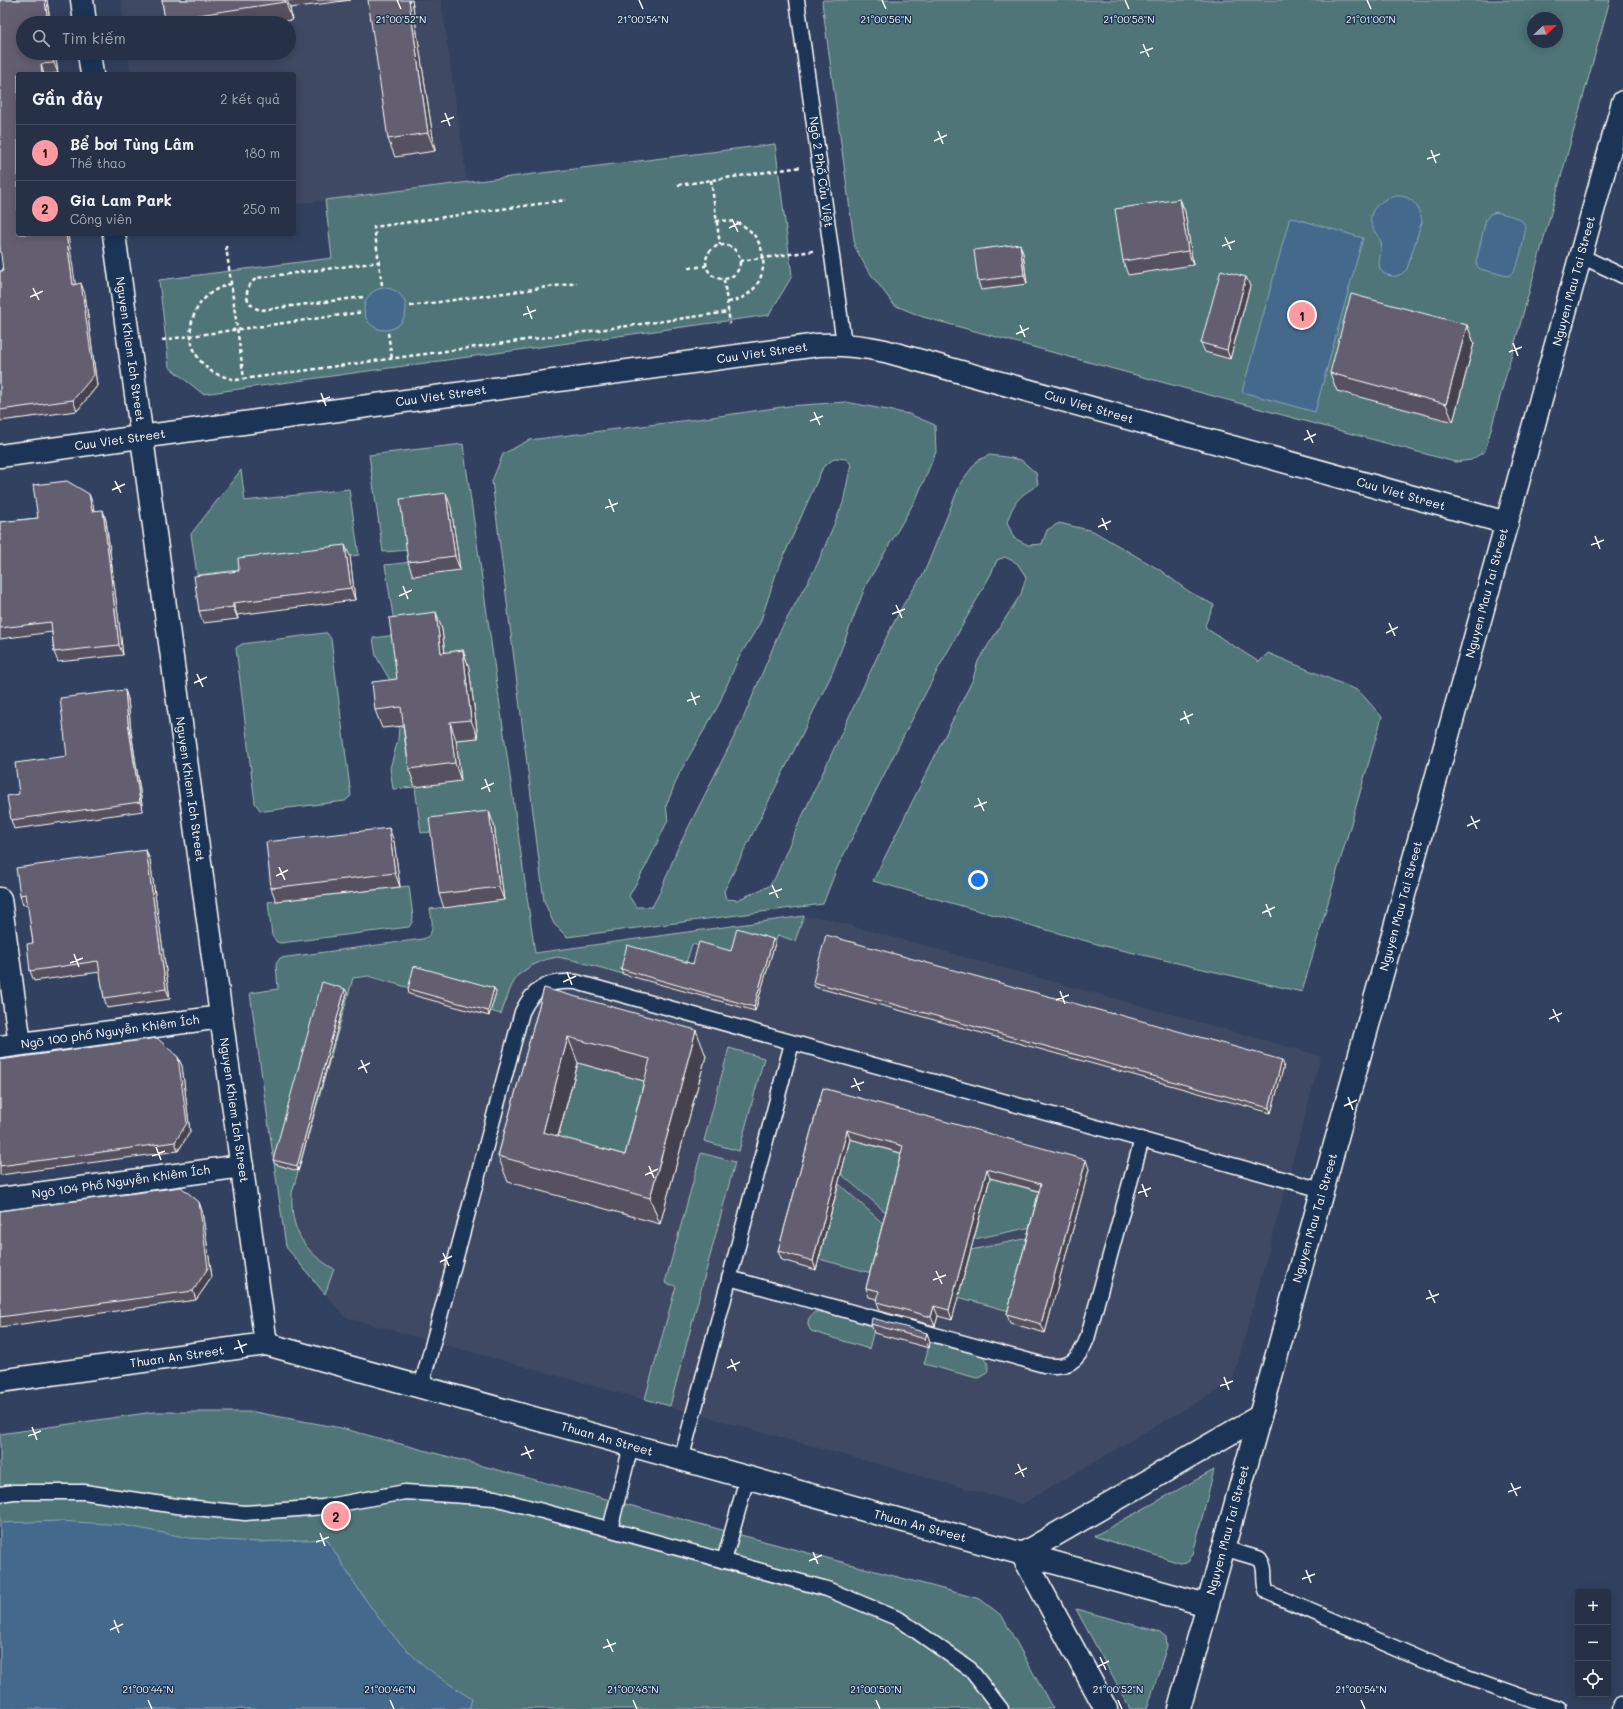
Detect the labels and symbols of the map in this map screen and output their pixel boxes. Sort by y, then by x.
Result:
text: 21°00'52"N [376,12,426,26]
text: 21°00'54"N [617,12,669,26]
text: 21°00'56"N [860,12,912,26]
text: 21°00'58"N [1103,12,1155,26]
text: 21°01'00"N [1346,12,1396,26]
north arrow [1527,12,1563,48]
street label: Ngõ 2 Phố Cửu Việt [806,115,838,228]
street label: Nguyen Mau Tai Street [1548,214,1598,347]
street label: Nguyen Khiem Ich Street [113,275,149,422]
pin: 1 [1289,300,1315,330]
street label: Cuu Viet Street [715,338,808,366]
street label: Cuu Viet Street [394,381,487,409]
street label: Cuu Viet Street [1043,386,1136,426]
street label: Cuu Viet Street [73,425,166,453]
street label: Cuu Viet Street [1355,473,1448,513]
street label: Nguyen Mau Tai Street [1461,526,1511,659]
street label: Nguyen Khiem Ich Street [173,715,209,862]
street label: Nguyen Mau Tai Street [1375,839,1425,972]
your location [968,870,988,890]
street label: Ngõ 100 phố Nguyễn Khiêm Ích [20,1011,200,1051]
street label: Nguyen Khiem Ich Street [217,1036,253,1183]
street label: Nguyen Mau Tai Street [1288,1151,1340,1284]
street label: Ngõ 104 Phố Nguyễn Khiêm Ích [31,1161,211,1201]
street label: Thuan An Street [129,1341,225,1371]
street label: Thuan An Street [559,1417,655,1459]
street label: Nguyen Mau Tai Street [1202,1463,1252,1596]
pin: 2 [323,1501,349,1531]
street label: Thuan An Street [872,1505,968,1545]
text: 21°00'44"N [122,1682,174,1696]
text: 21°00'46"N [364,1682,416,1696]
text: 21°00'48"N [607,1682,659,1696]
text: 21°00'50"N [850,1682,902,1696]
text: 21°00'52"N [1093,1682,1143,1696]
text: 21°00'54"N [1335,1682,1387,1696]

